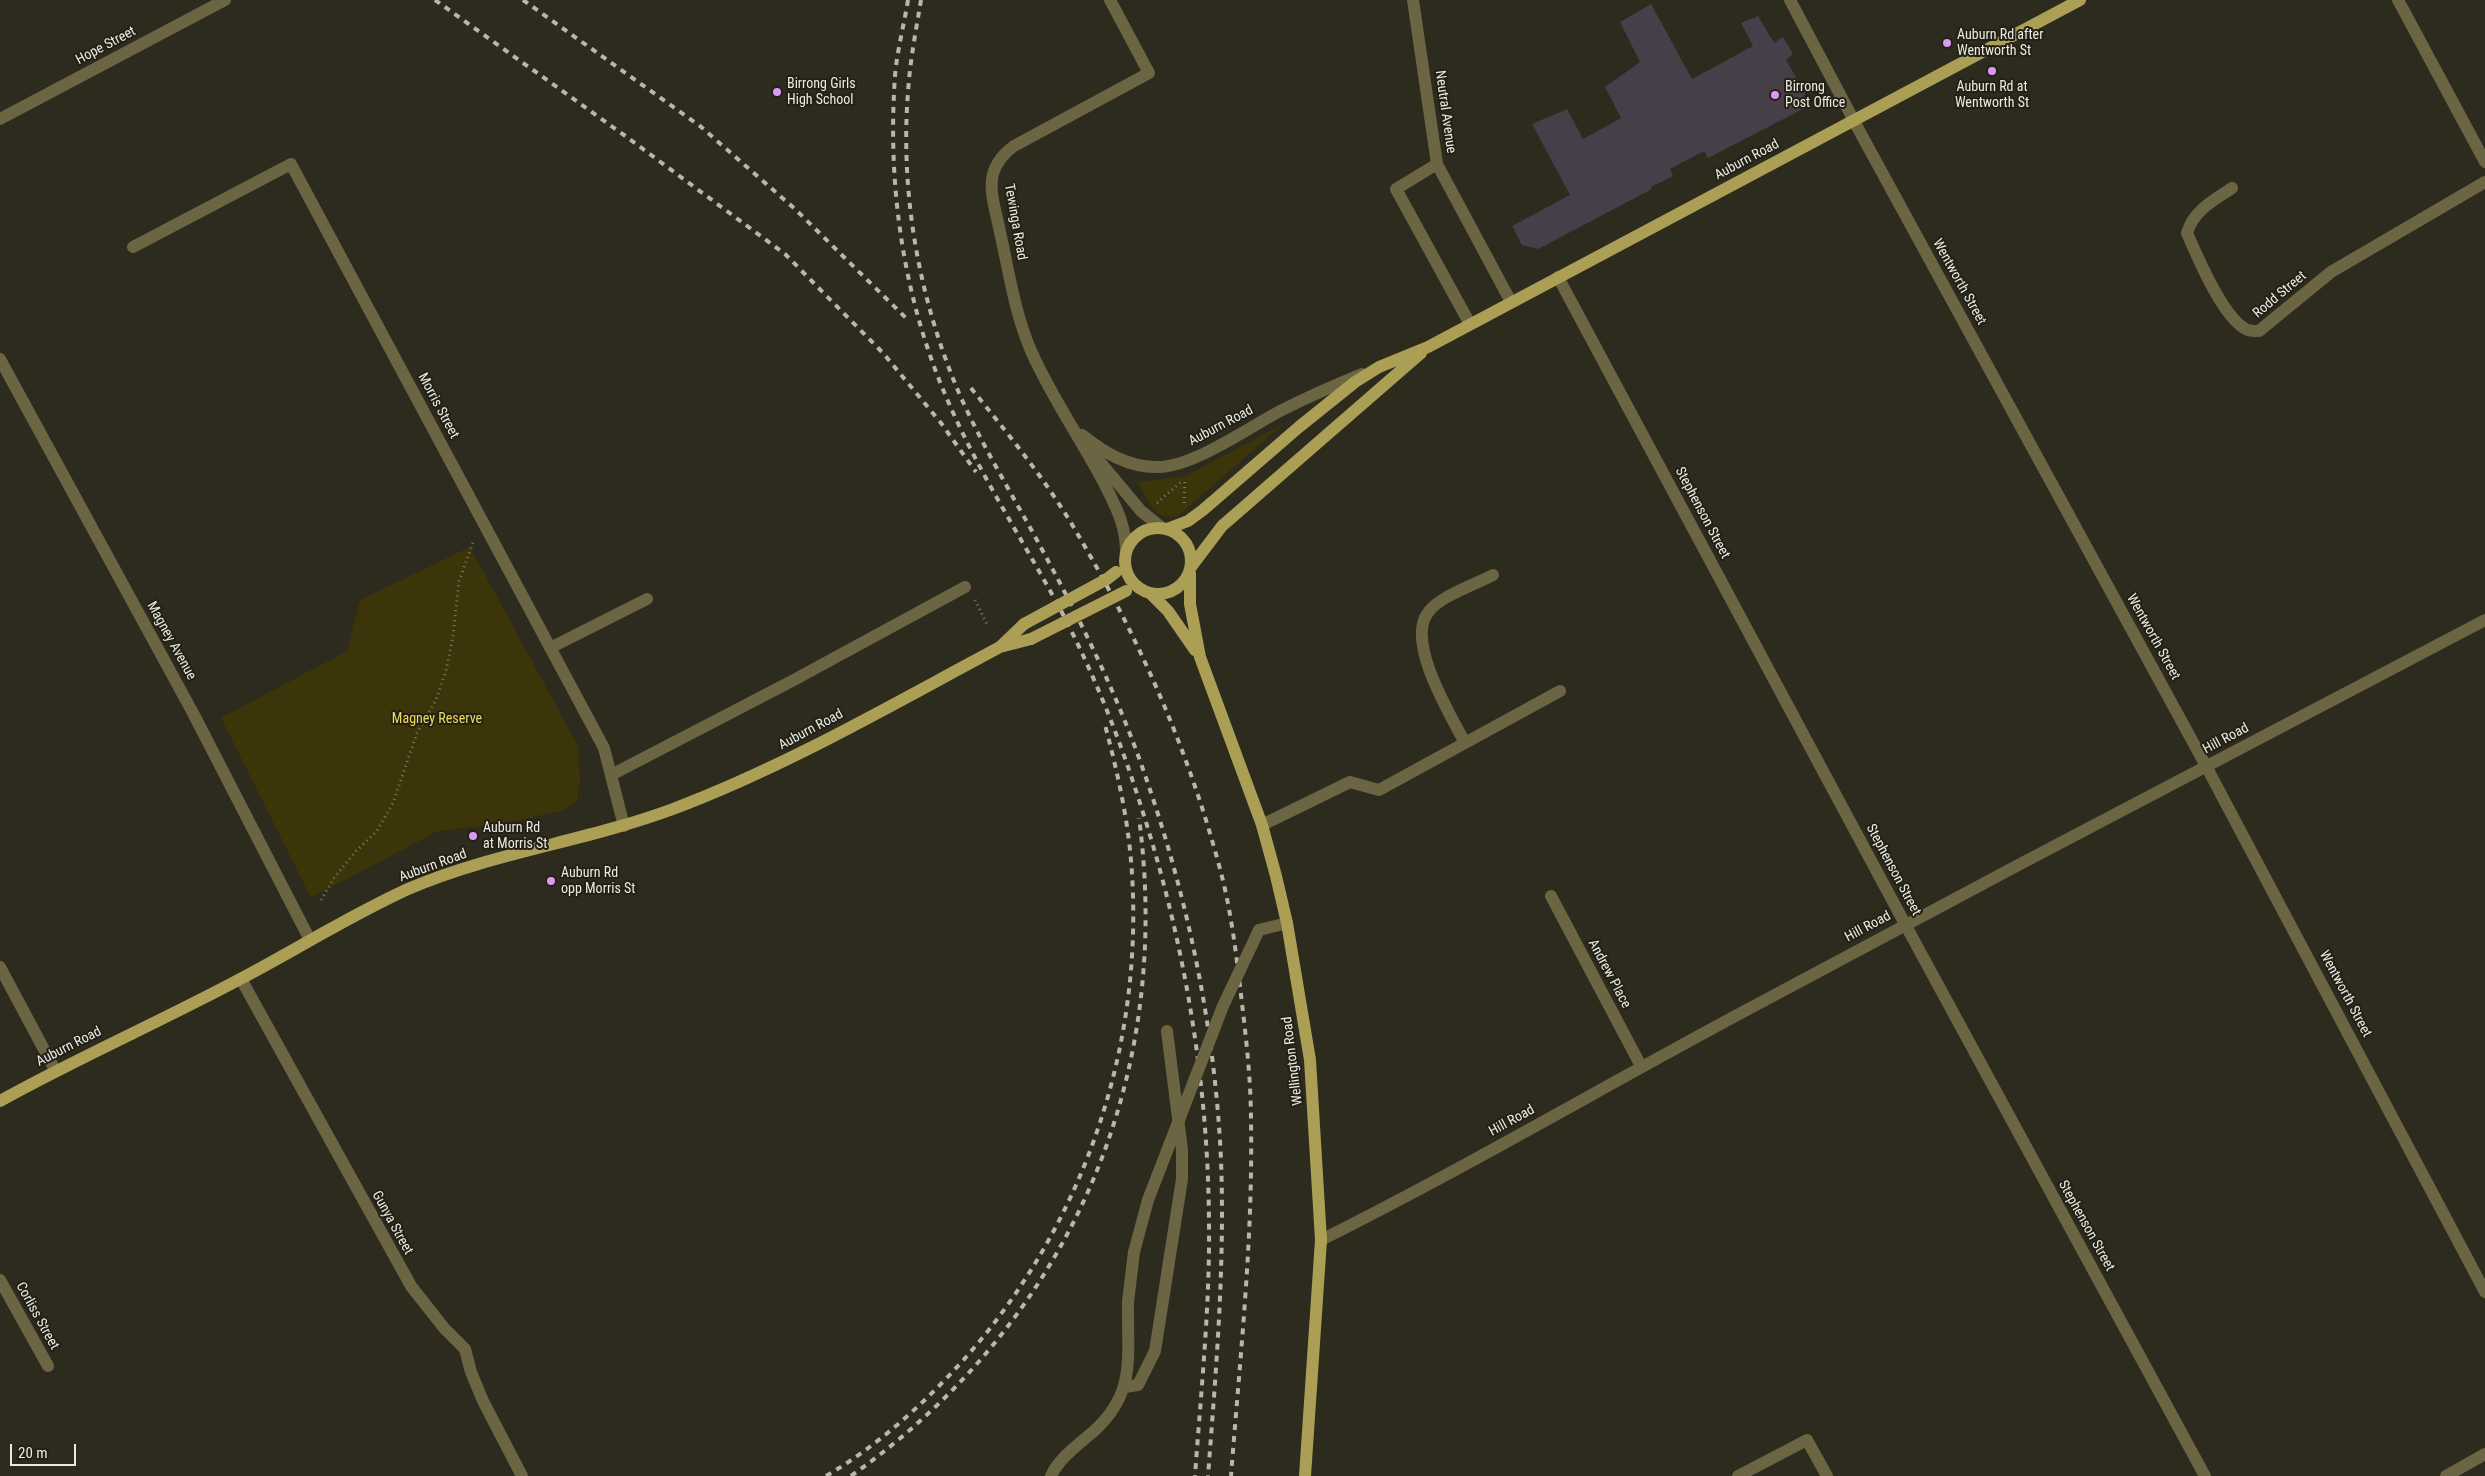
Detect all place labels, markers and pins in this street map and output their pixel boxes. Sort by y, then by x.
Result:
place label: Auburn Rd after Wentworth St [1957,27,2043,59]
marker: Auburn Rd after Wentworth St [1941,37,1953,49]
marker: Auburn Rd at Wentworth St [1986,65,1998,77]
place label: Birrong Girls High School [787,76,856,108]
place label: Birrong Post Office [1785,79,1845,111]
place label: Auburn Rd at Wentworth St [1955,79,2029,111]
marker: Birrong Girls High School [771,86,783,98]
marker: Birrong Post Office [1769,89,1781,101]
place label: Auburn Rd at Morris St [483,820,547,852]
marker: Auburn Rd at Morris St [467,830,479,842]
place label: Auburn Rd opp Morris St [561,865,635,898]
marker: Auburn Rd opp Morris St [545,875,557,887]

